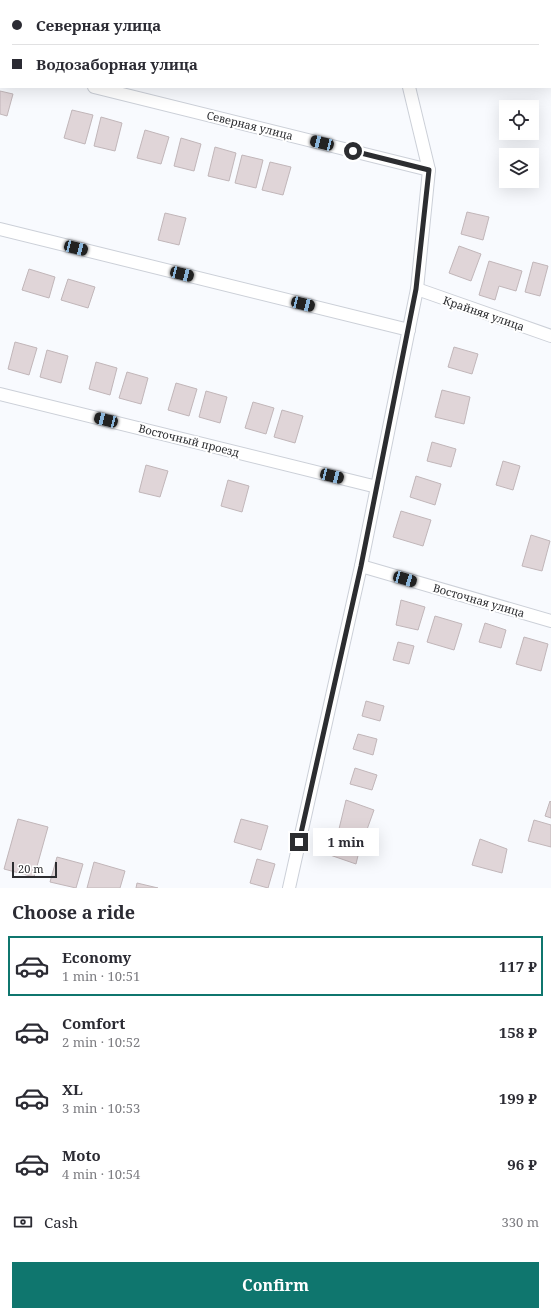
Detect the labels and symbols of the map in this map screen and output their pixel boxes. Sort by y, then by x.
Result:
street label: Северная улица [205,107,295,143]
car [309,134,335,152]
route start [344,142,362,160]
car [63,239,89,257]
car [169,265,195,283]
street label: Крайняя улица [441,292,527,334]
car [290,295,316,313]
car [93,411,119,429]
street label: Восточный проезд [137,420,241,460]
car [319,467,345,485]
car [392,570,418,588]
street label: Восточная улица [431,580,527,620]
callout: 1 min [313,828,379,856]
route end [290,833,308,851]
scale bar [12,860,57,879]

